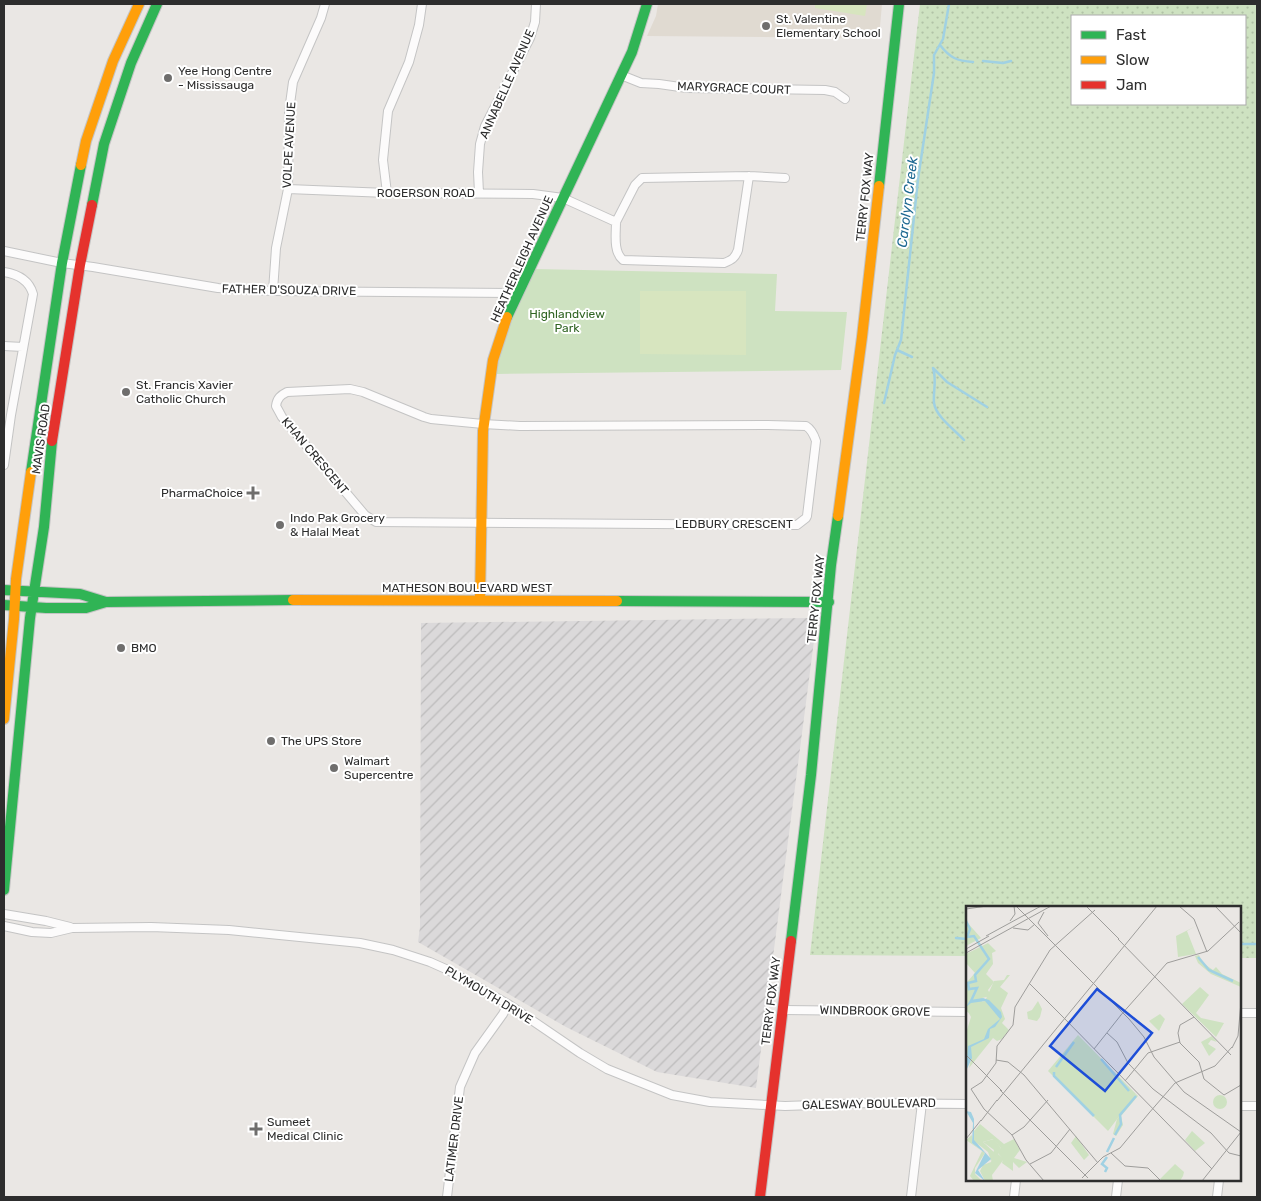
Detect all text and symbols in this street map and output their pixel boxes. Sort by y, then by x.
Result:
place label: St. Valentine Elementary School [776,12,881,40]
legend [1071,15,1246,105]
marker: St. Valentine Elementary School [760,20,772,32]
text: Fast [1116,26,1146,44]
street label: ANNABELLE AVENUE [477,27,537,141]
text: Slow [1116,51,1149,69]
place label: Yee Hong Centre - Mississauga [178,64,272,92]
marker: Yee Hong Centre - Mississauga [162,72,174,84]
text: Jam [1116,76,1147,94]
street label: MARYGRACE COURT [677,79,791,97]
street label: VOLPE AVENUE [280,101,298,189]
street label: TERRY FOX WAY [853,152,877,242]
water label: Carolyn Creek [893,155,922,248]
street label: ROGERSON ROAD [377,186,475,200]
street label: HEATHERLEIGH AVENUE [488,194,556,324]
street label: FATHER D'SOUZA DRIVE [222,282,356,298]
park label: Highlandview Park [529,307,605,335]
place label: St. Francis Xavier Catholic Church [136,378,233,406]
marker: St. Francis Xavier Catholic Church [120,386,132,398]
street label: MAVIS ROAD [29,403,53,475]
street label: KHAN CRESCENT [279,415,351,497]
place label: PharmaChoice [161,486,243,500]
marker: PharmaChoice [247,487,259,499]
place label: Indo Pak Grocery & Halal Meat [290,511,385,539]
street label: LEDBURY CRESCENT [675,517,793,531]
marker: Indo Pak Grocery & Halal Meat [274,519,286,531]
street label: TERRY FOX WAY [804,554,828,644]
street label: MATHESON BOULEVARD WEST [382,581,552,595]
place label: BMO [131,641,157,655]
marker: BMO [115,642,127,654]
place label: The UPS Store [281,734,362,748]
marker: The UPS Store [265,735,277,747]
place label: Walmart Supercentre [344,754,414,782]
marker: Walmart Supercentre [328,762,340,774]
inset map [966,906,1241,1181]
street label: TERRY FOX WAY [759,956,783,1046]
street label: PLYMOUTH DRIVE [443,963,535,1027]
street label: WINDBROOK GROVE [820,1003,930,1019]
street label: LATIMER DRIVE [442,1095,466,1183]
street label: GALESWAY BOULEVARD [802,1096,936,1112]
place label: Sumeet Medical Clinic [267,1115,343,1143]
marker: Sumeet Medical Clinic [249,1122,263,1136]

